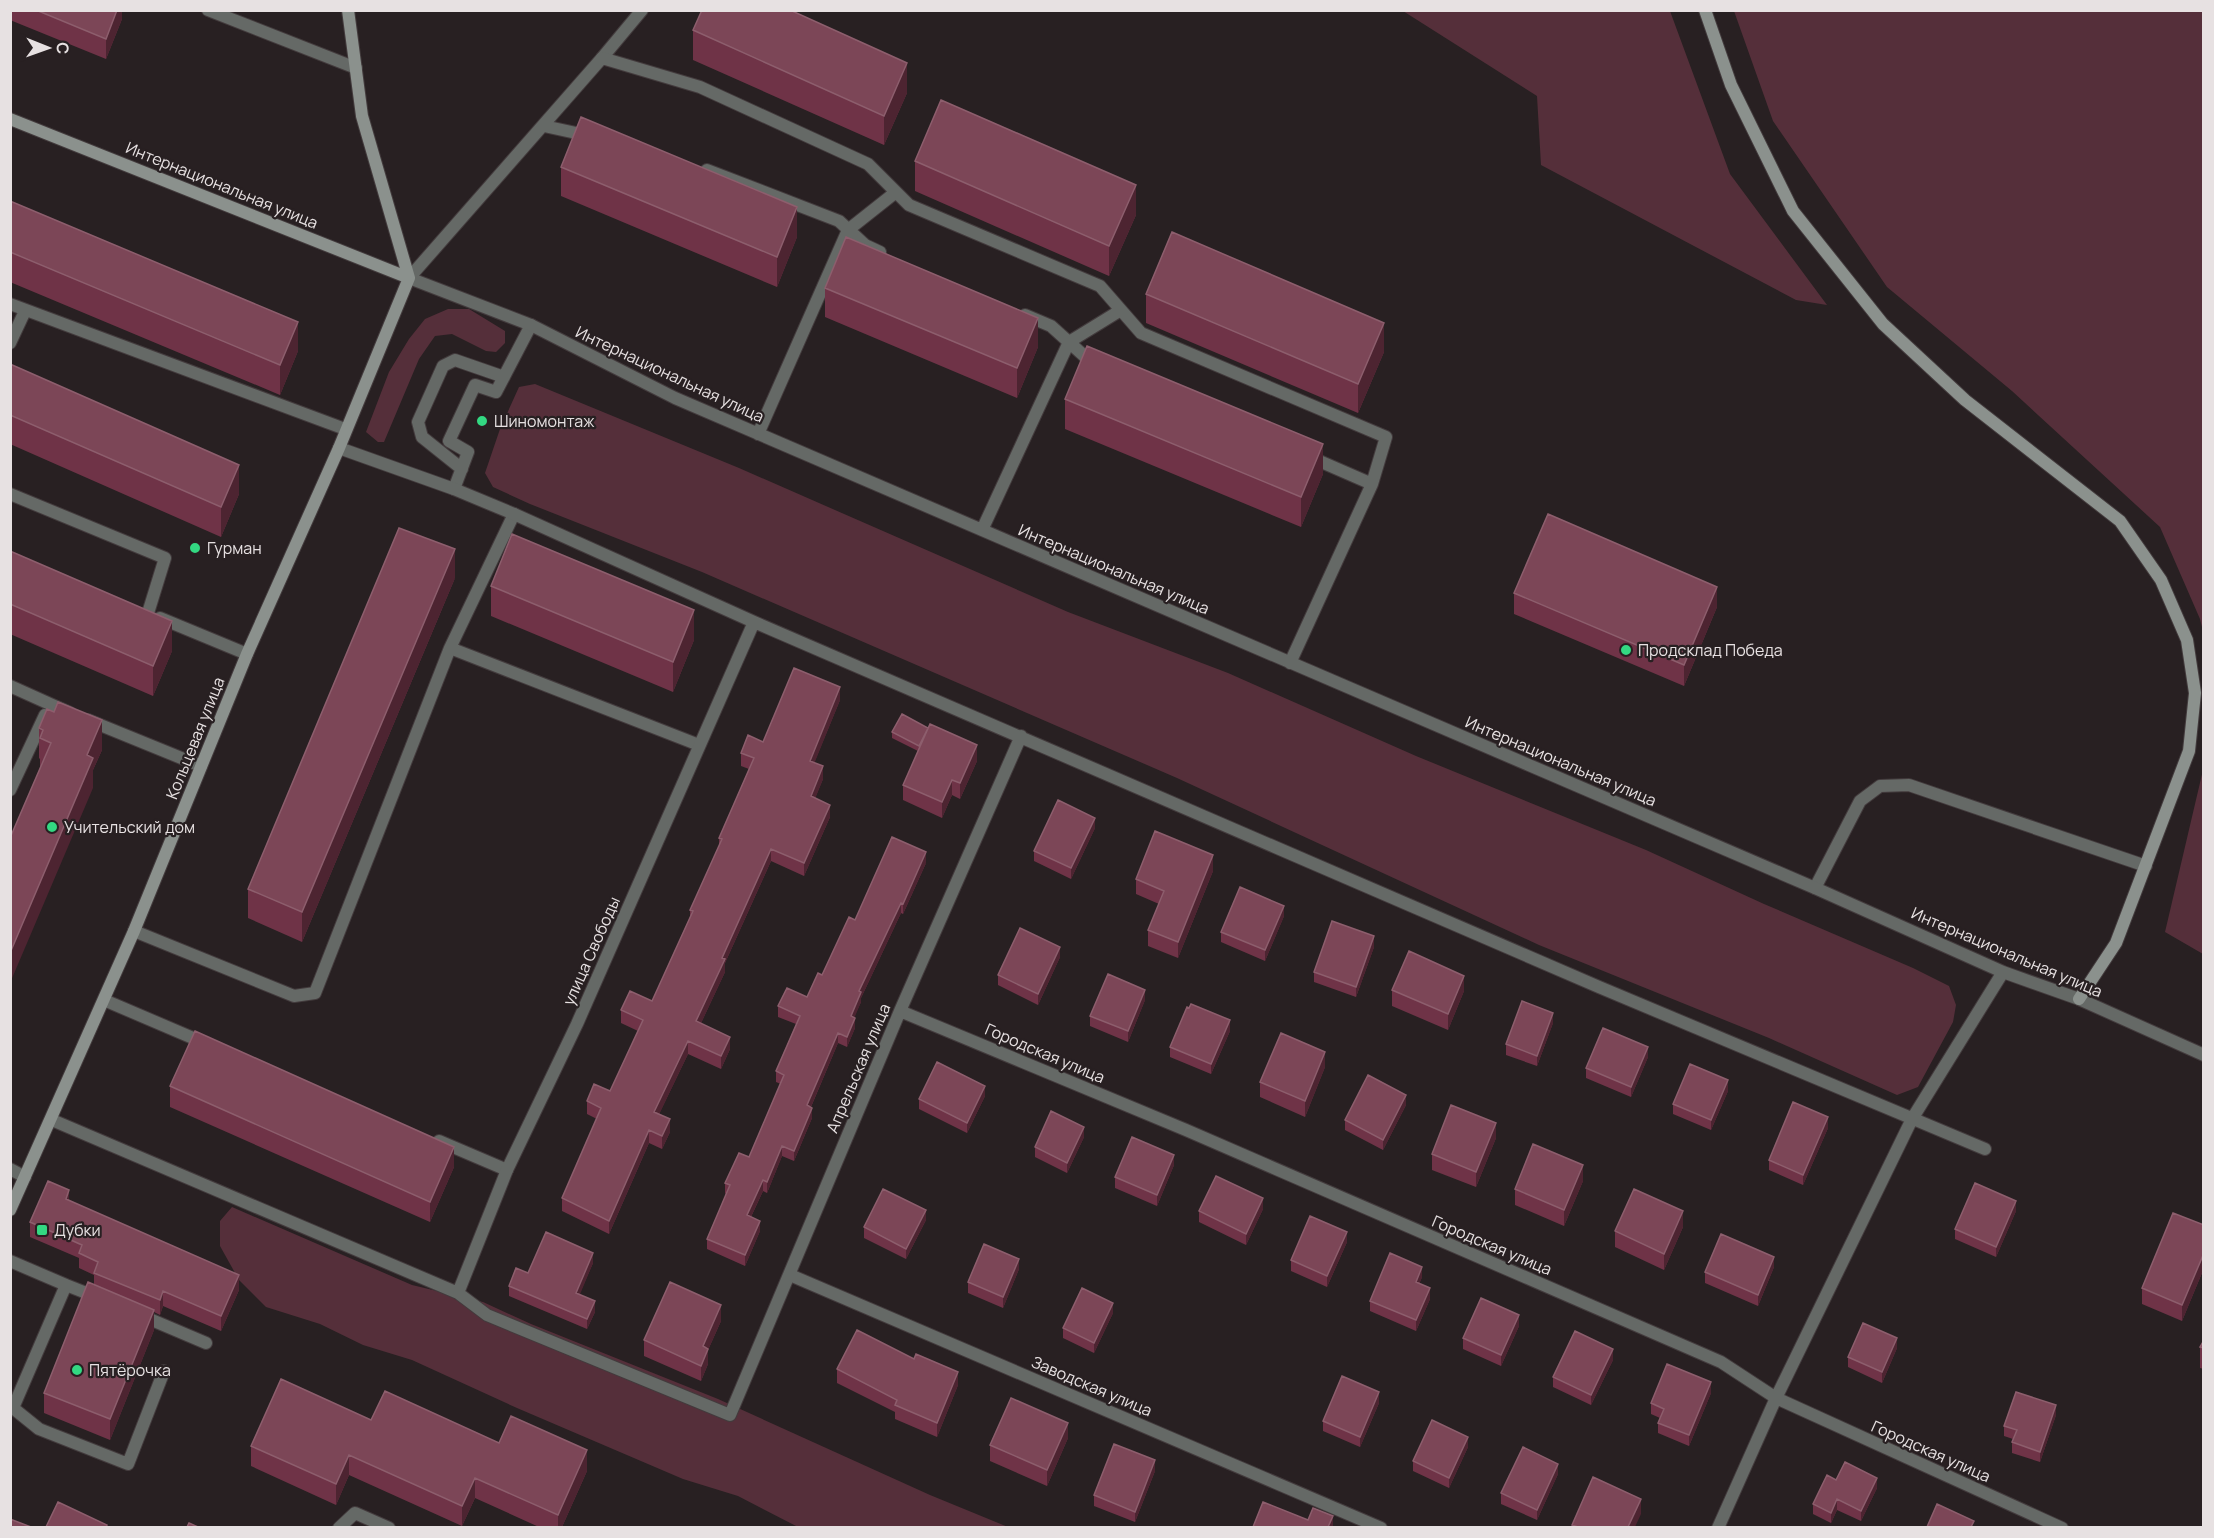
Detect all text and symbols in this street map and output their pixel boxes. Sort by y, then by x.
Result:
north arrow [18,18,78,78]
text: С [52,42,74,55]
street label: Интернациональная улица [123,136,321,234]
street label: Интернациональная улица [572,321,768,427]
place label: Шиномонтаж [494,410,595,432]
marker: Шиномонтаж [475,414,489,428]
street label: Интернациональная улица [1015,519,1213,619]
place label: Гурман [207,537,262,559]
marker: Гурман [188,541,202,555]
place label: Продсклад Победа [1638,639,1783,661]
marker: Продсклад Победа [1619,643,1633,657]
street label: Кольцевая улица [160,674,230,802]
street label: Интернациональная улица [1462,711,1660,811]
place label: Учительский дом [64,816,195,838]
marker: Учительский дом [45,820,59,834]
street label: улица Свободы [557,893,625,1009]
street label: Интернациональная улица [1908,902,2106,1002]
street label: Апрельская улица [821,1000,895,1136]
street label: Городская улица [982,1018,1108,1088]
street label: Городская улица [1429,1210,1555,1280]
place label: Дубки [54,1219,101,1241]
marker: Дубки [35,1223,49,1237]
street label: Заводская улица [1028,1351,1156,1421]
place label: Пятёрочка [89,1359,171,1381]
marker: Пятёрочка [70,1363,84,1377]
street label: Городская улица [1868,1415,1994,1487]

